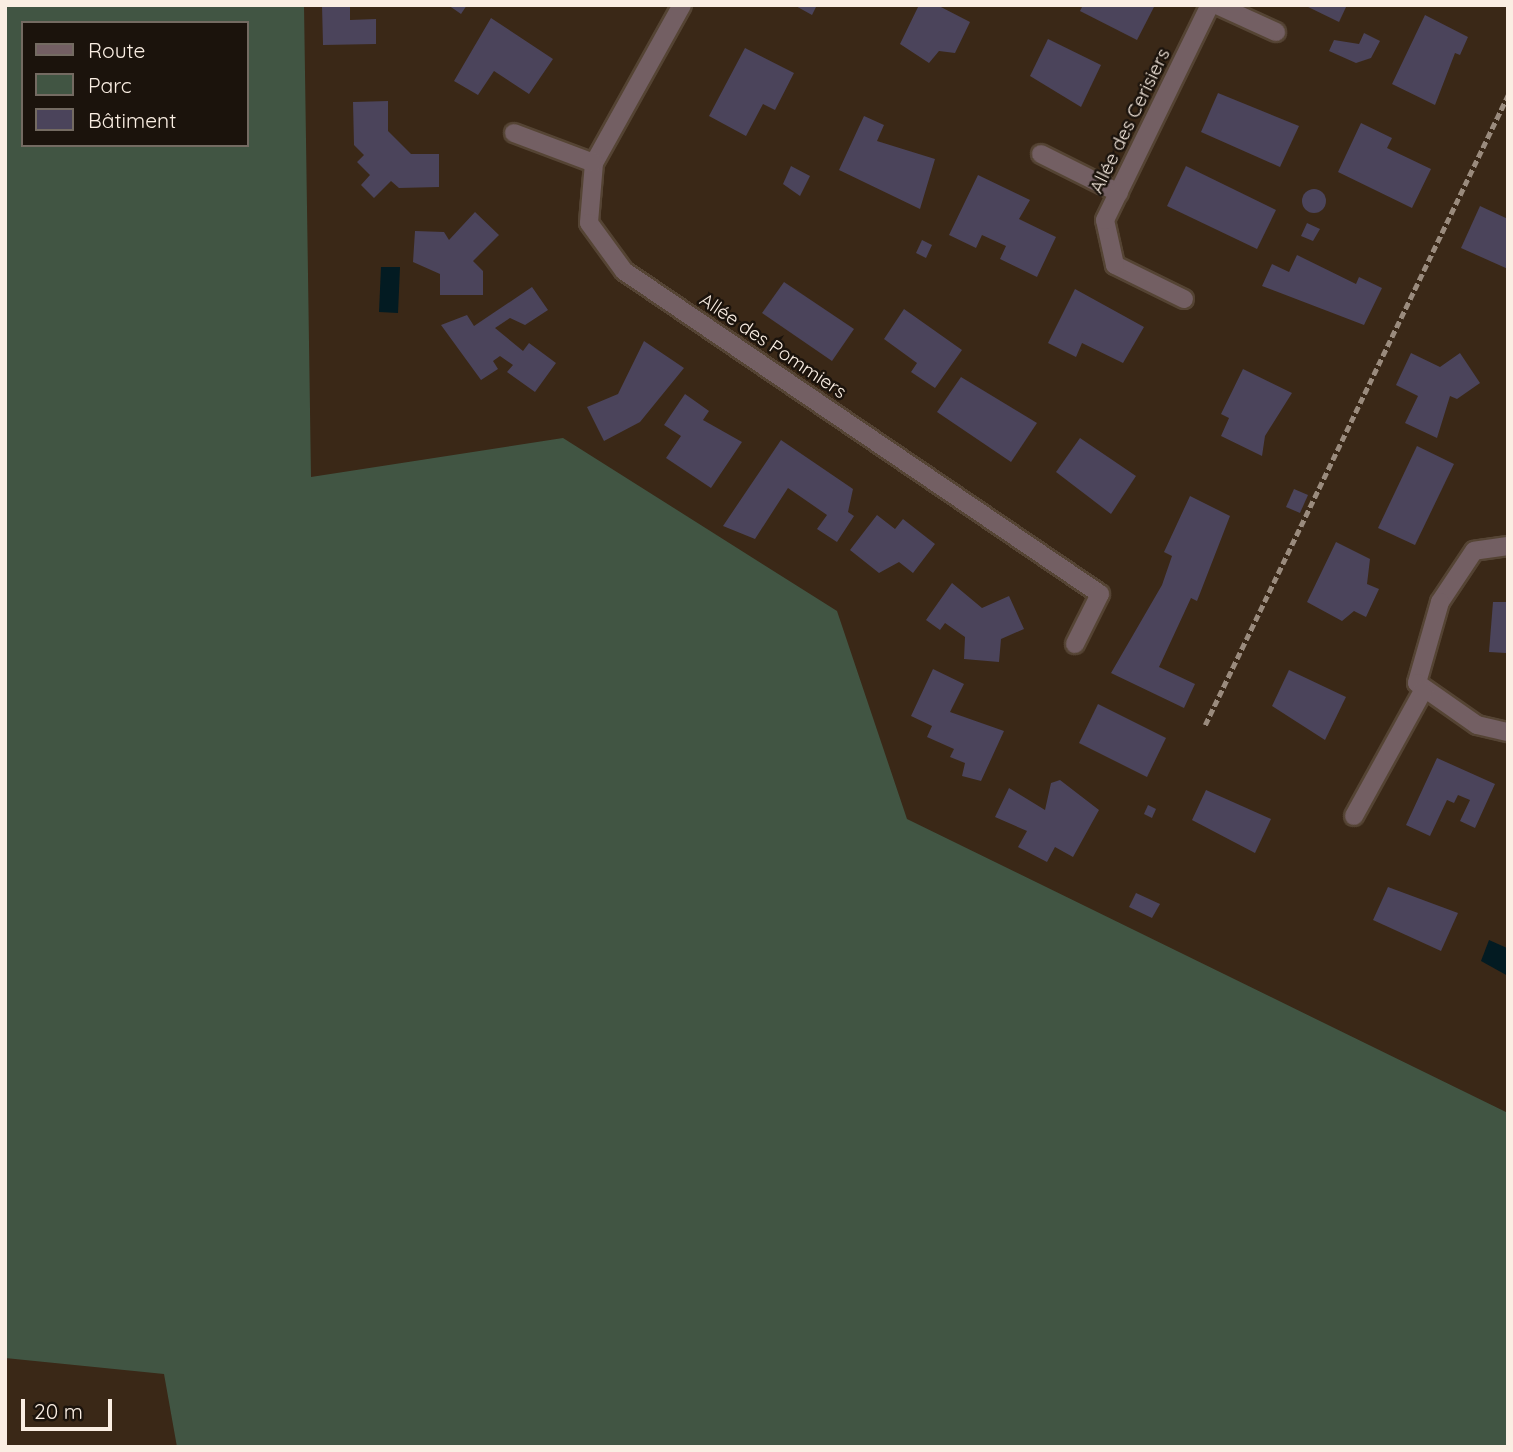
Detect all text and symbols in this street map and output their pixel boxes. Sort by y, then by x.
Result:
legend [21,21,248,147]
text: Route [88,37,145,63]
street label: Allée des Cerisiers [1085,45,1175,197]
text: Parc [88,72,132,98]
text: Bâtiment [88,107,176,133]
street label: Allée des Pommiers [695,288,851,404]
scale bar [24,1386,116,1430]
text: 20 m [34,1398,83,1424]

